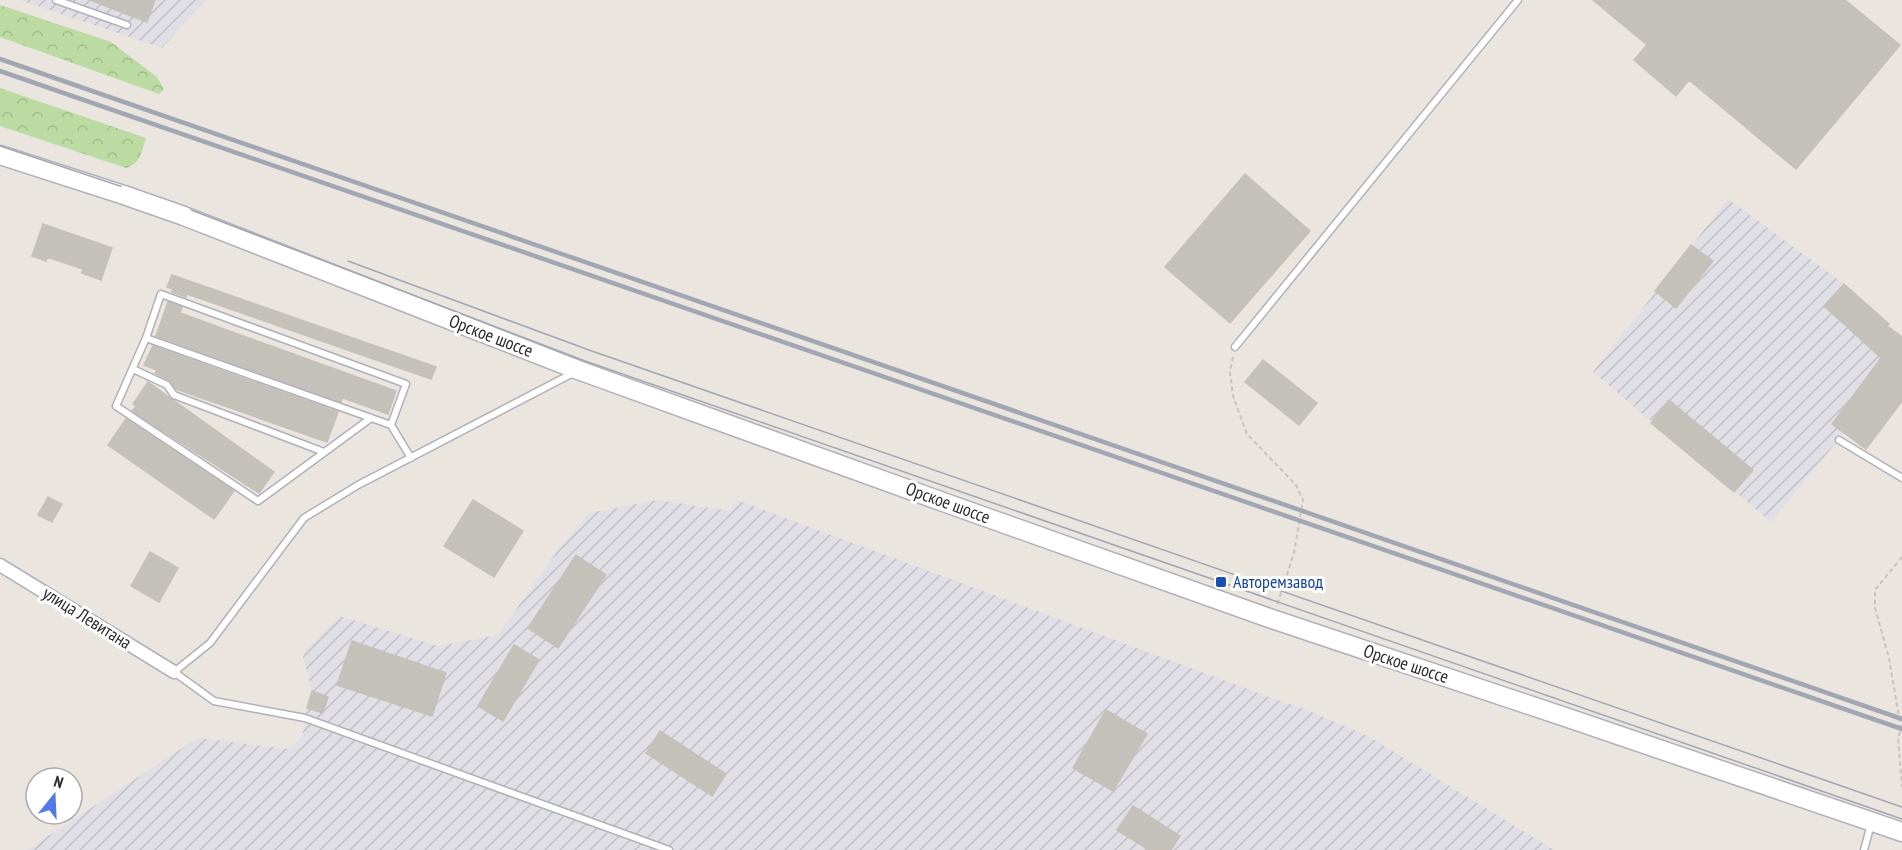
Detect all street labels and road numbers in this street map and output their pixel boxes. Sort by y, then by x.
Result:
street label: Орское шоссе [446,309,536,362]
street label: Орское шоссе [903,477,993,528]
street label: улица Левитана [39,581,136,654]
street label: Орское шоссе [1361,639,1452,688]

